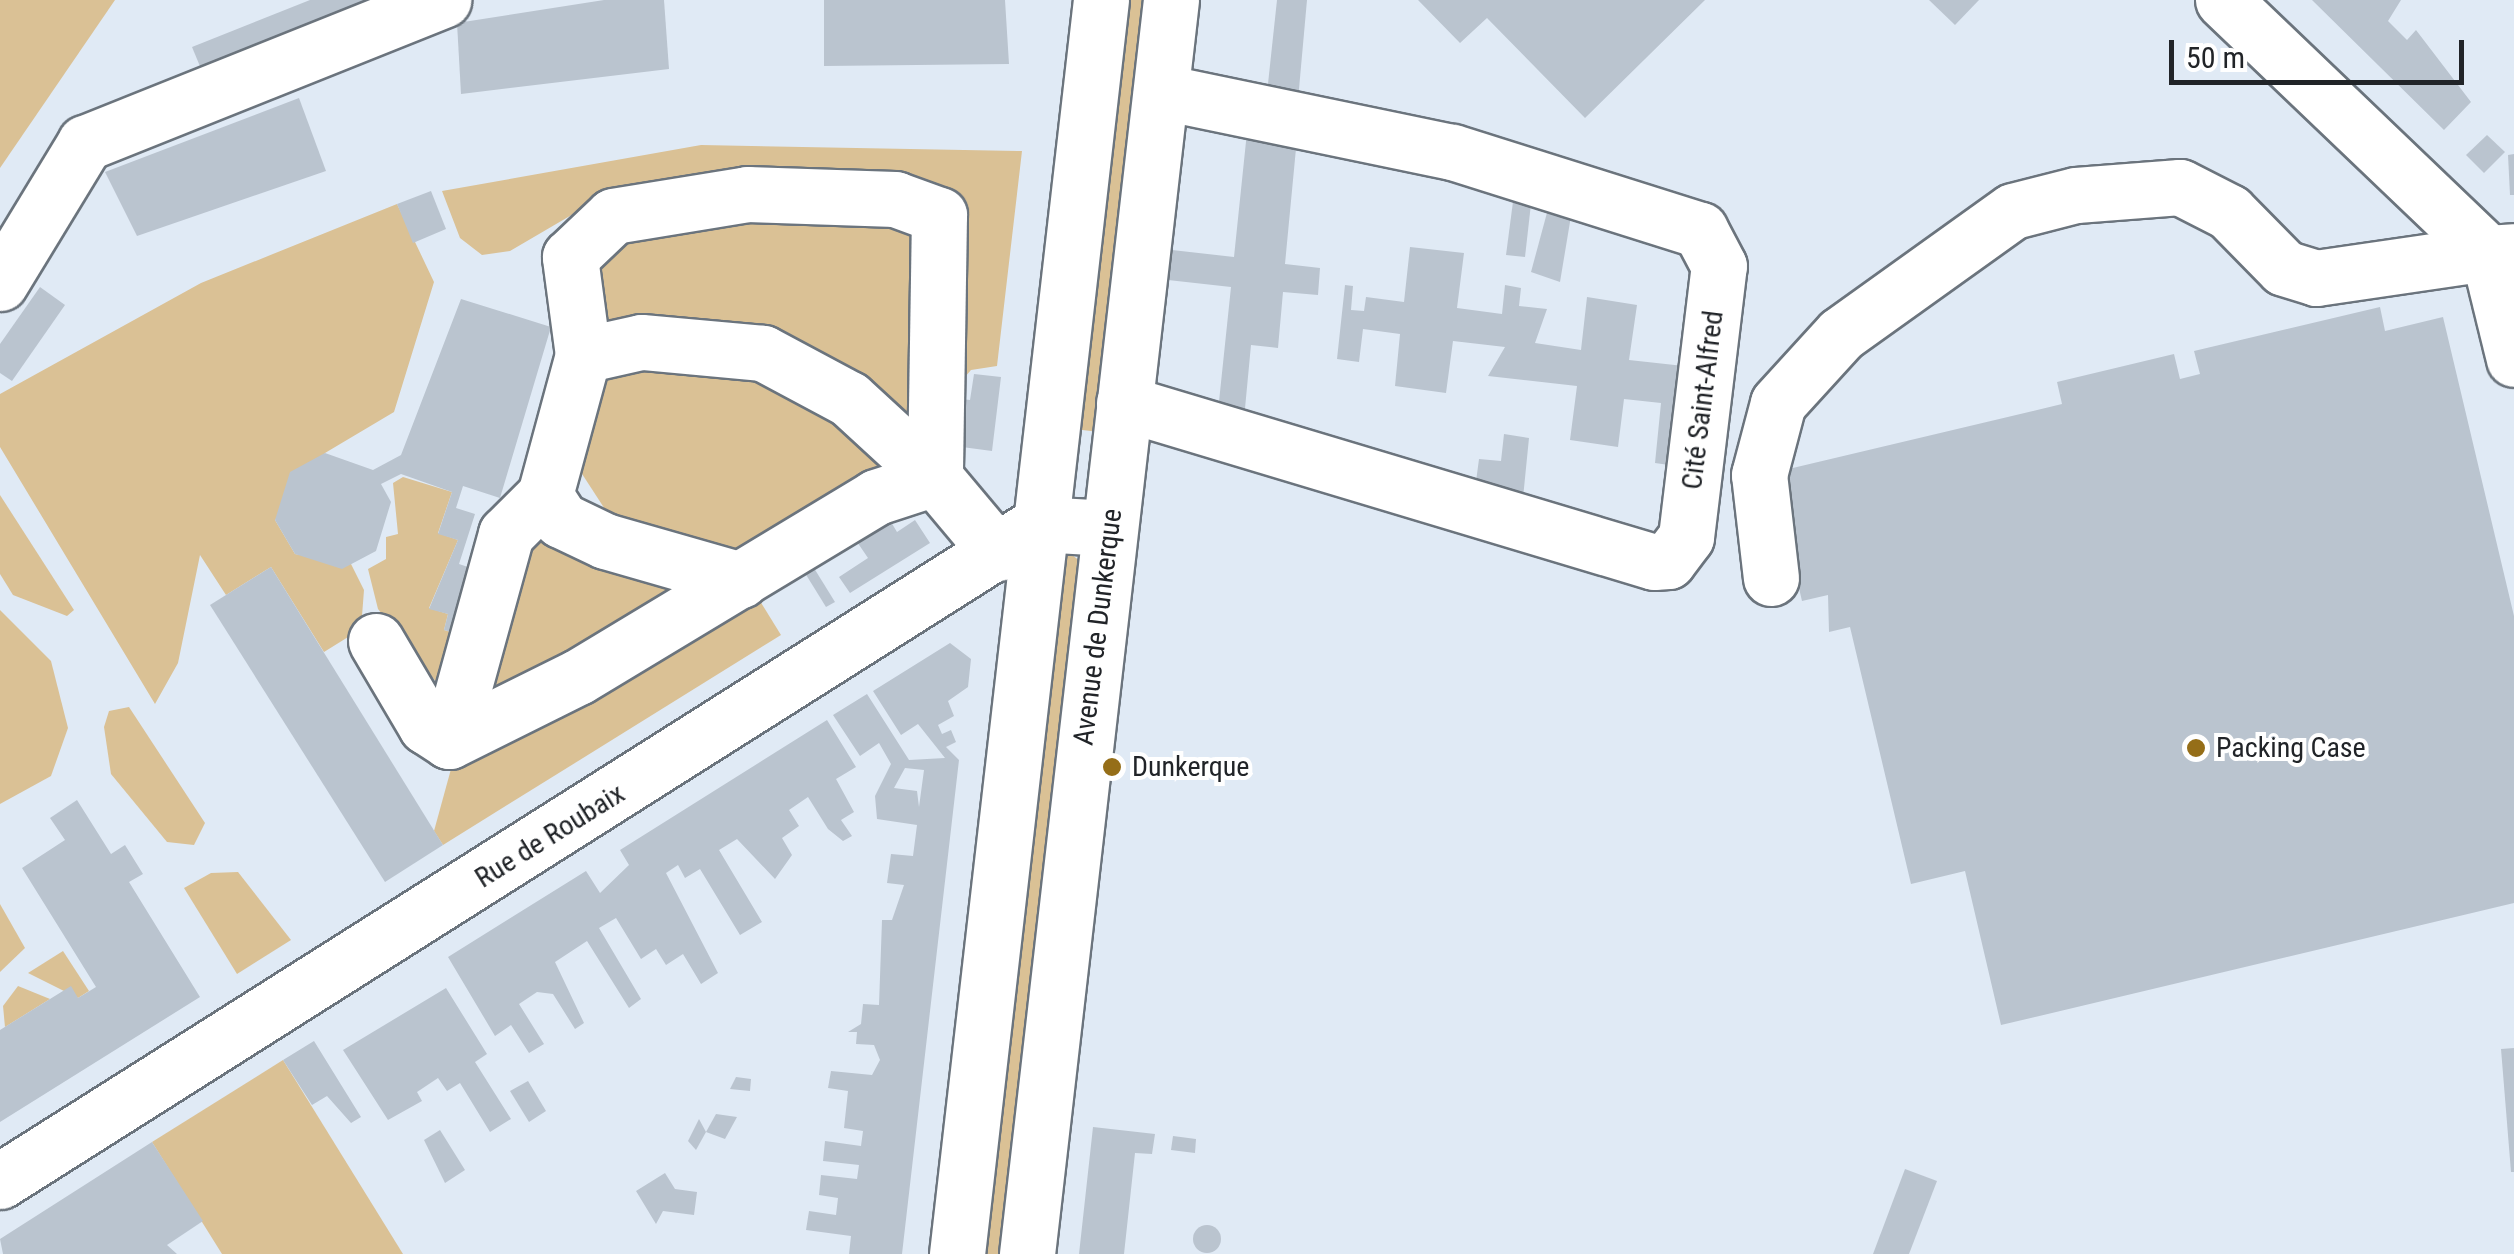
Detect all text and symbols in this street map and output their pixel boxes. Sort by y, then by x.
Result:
scale bar [2174,20,2469,82]
text: 50 m [2186,40,2245,75]
street label: Cité Saint-Alfred [1675,309,1731,491]
street label: Avenue de Dunkerque [1067,507,1129,747]
place label: Packing Case [2216,731,2366,765]
marker: Packing Case [2185,737,2207,759]
place label: Dunkerque [1132,750,1249,784]
marker: Dunkerque [1101,756,1123,778]
street label: Rue de Roubaix [469,777,631,895]

